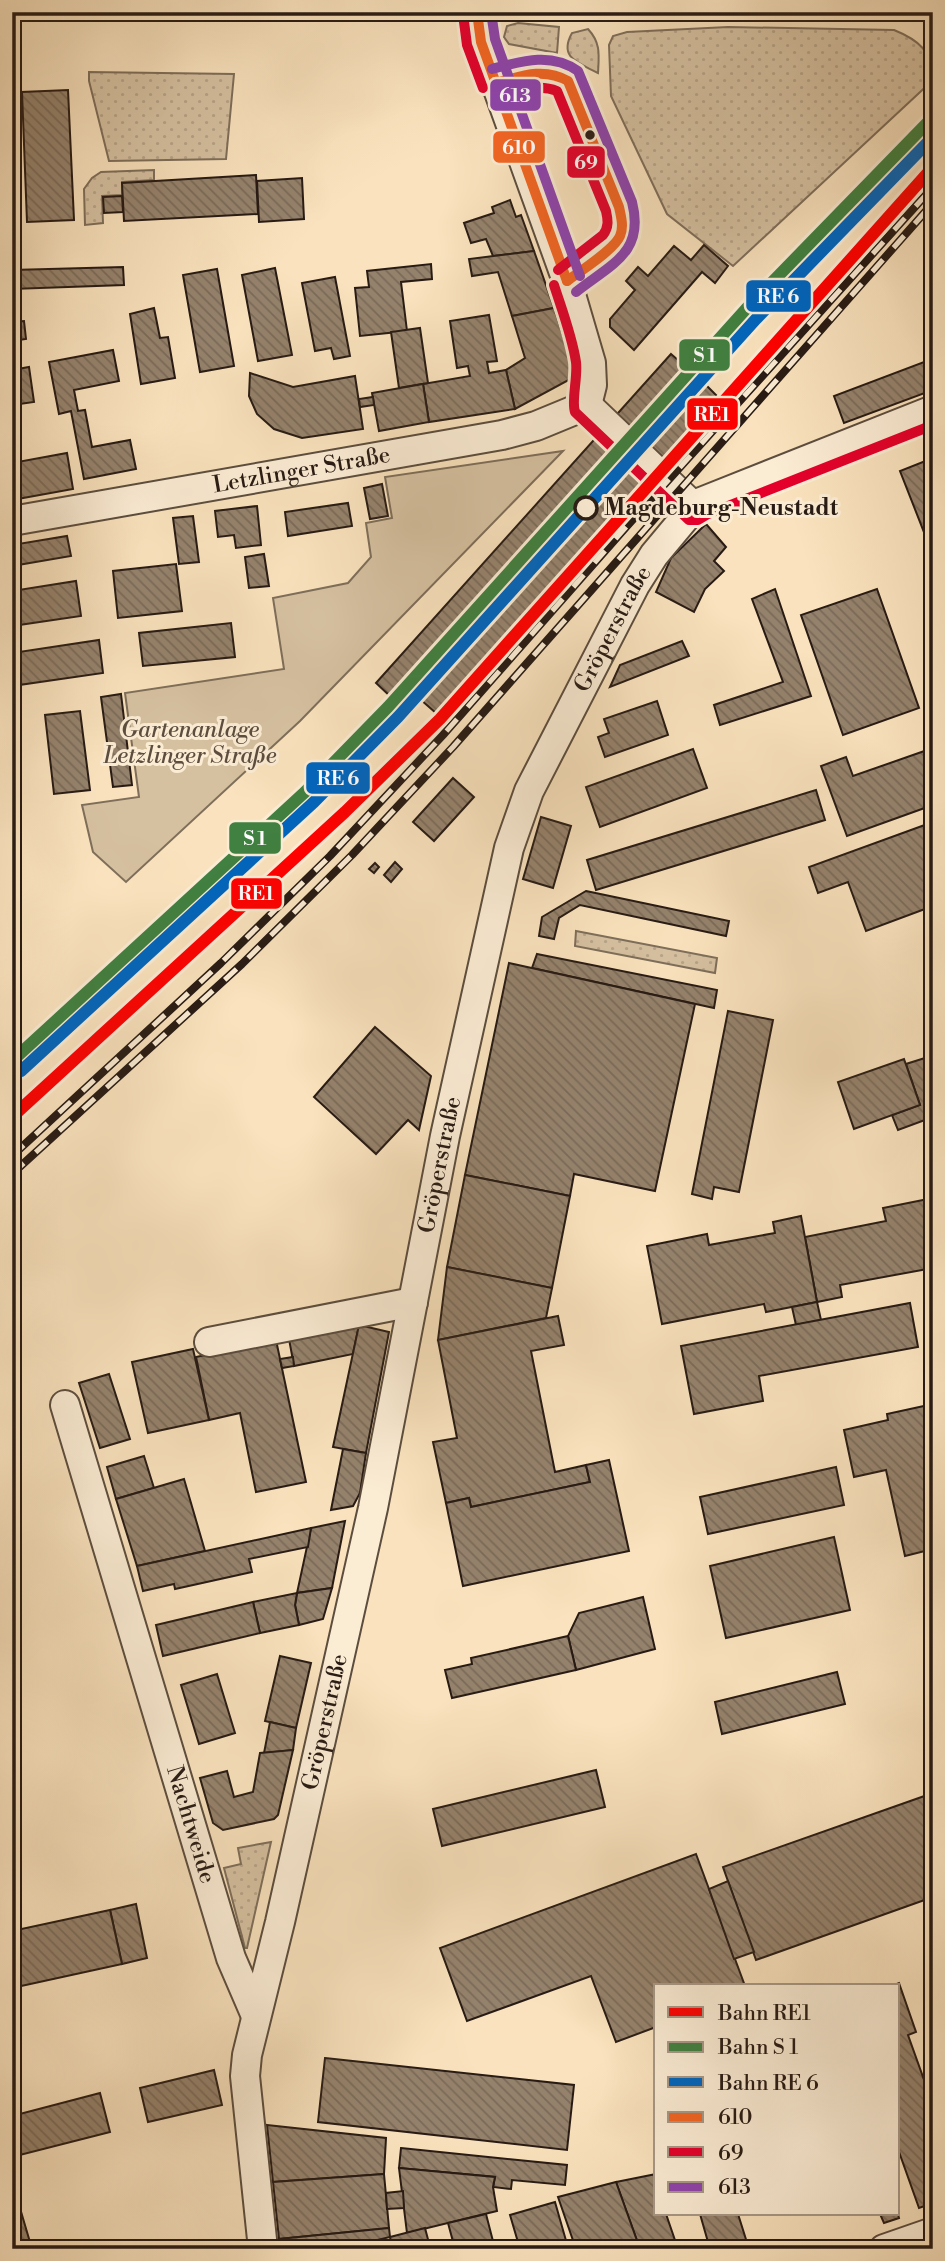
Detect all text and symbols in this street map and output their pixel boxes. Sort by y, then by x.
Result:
line badge: 613 [489,78,542,112]
text: 613 [499,84,531,108]
unlabelled marker [583,128,597,142]
line badge: 610 [492,130,546,164]
text: 610 [502,136,536,160]
line badge: 69 [566,145,606,179]
text: 69 [574,151,598,175]
line badge: RE 6 [745,279,812,313]
text: RE 6 [757,285,799,309]
line badge: S 1 [678,338,731,372]
text: S 1 [694,344,716,368]
line badge: RE1 [686,397,739,431]
text: RE1 [694,403,730,427]
street label: Letzlinger Straße [211,441,392,499]
place label: Magdeburg-Neustadt [604,494,839,522]
marker: Magdeburg-Neustadt [574,496,598,520]
street label: Gröperstraße [568,561,658,697]
park label: Gartenanlage Letzlinger Straße [102,716,277,770]
line badge: RE 6 [305,761,371,795]
text: RE 6 [317,767,359,791]
line badge: S 1 [228,821,282,855]
text: S 1 [244,827,266,851]
line badge: RE1 [230,877,283,910]
text: RE1 [238,882,274,906]
street label: Gröperstraße [412,1094,467,1236]
street label: Gröperstraße [296,1651,354,1793]
street label: Nachtweide [160,1762,222,1887]
legend [654,1984,900,2216]
text: Bahn RE1 [717,2001,811,2027]
text: Bahn S 1 [717,2035,798,2061]
text: Bahn RE 6 [717,2071,819,2097]
text: 610 [718,2105,752,2131]
text: 69 [718,2141,743,2167]
text: 613 [718,2175,751,2201]

